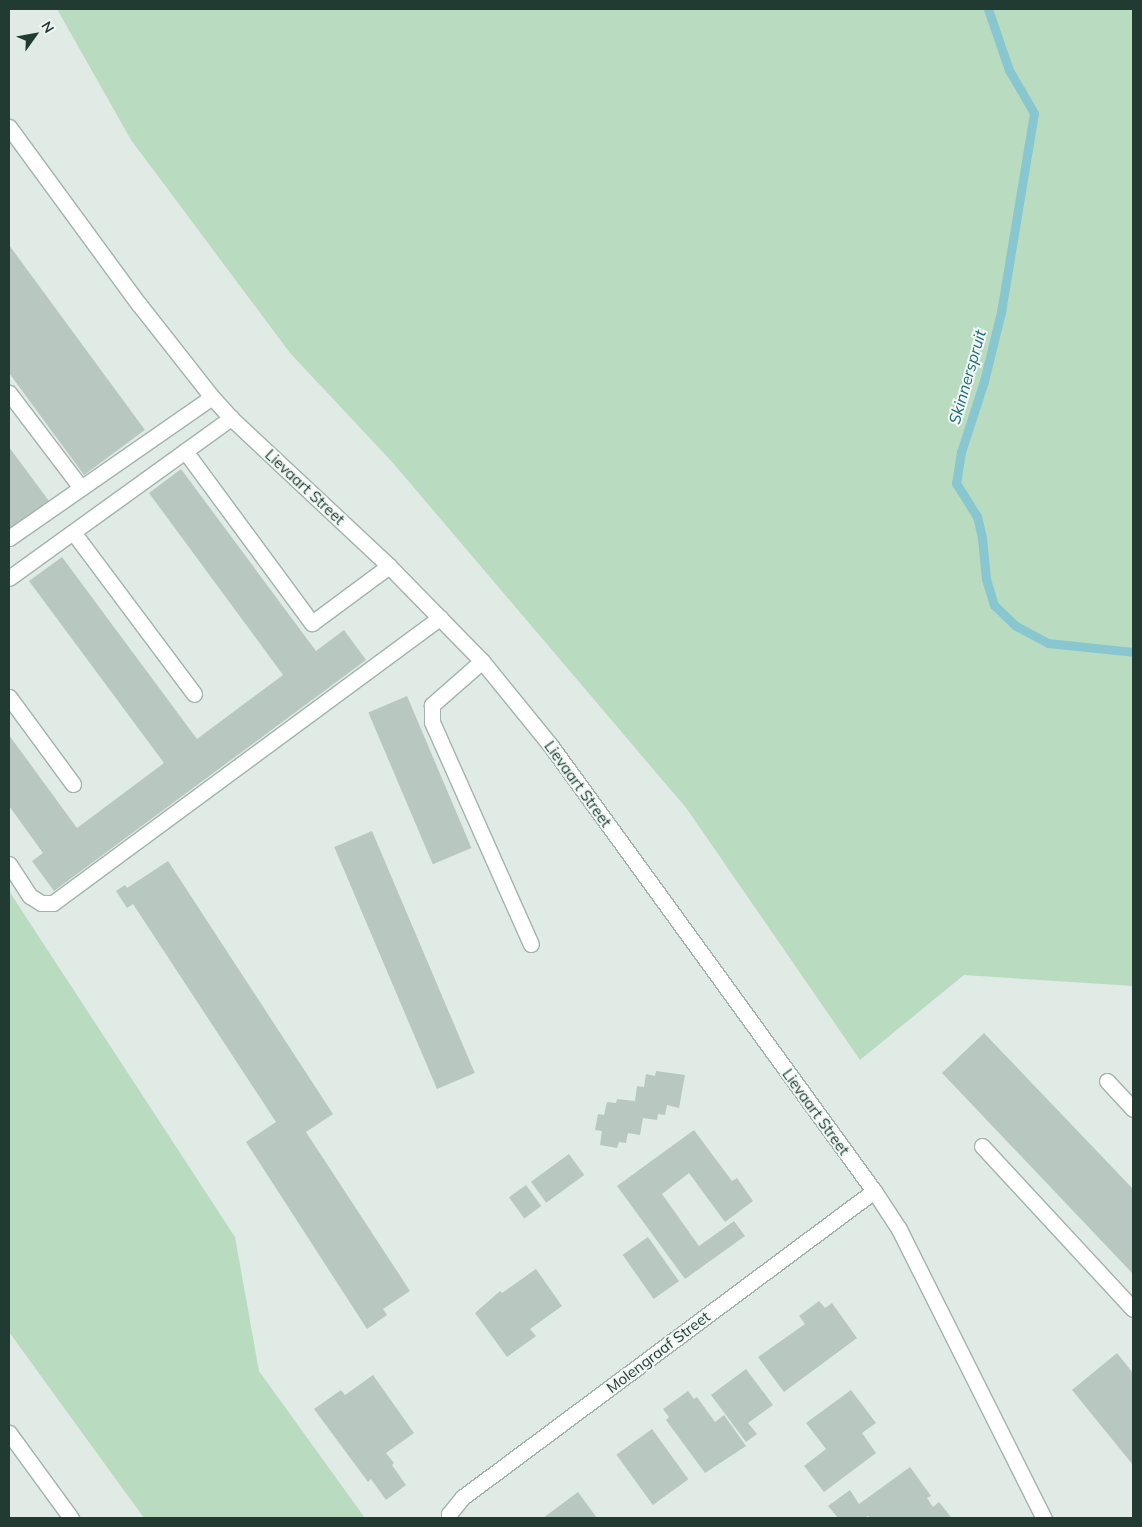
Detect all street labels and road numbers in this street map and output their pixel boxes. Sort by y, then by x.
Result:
street label: Lievaart Street [262,446,348,528]
street label: Lievaart Street [541,737,615,831]
street label: Lievaart Street [779,1065,853,1159]
street label: Molengraaf Street [603,1307,713,1397]

